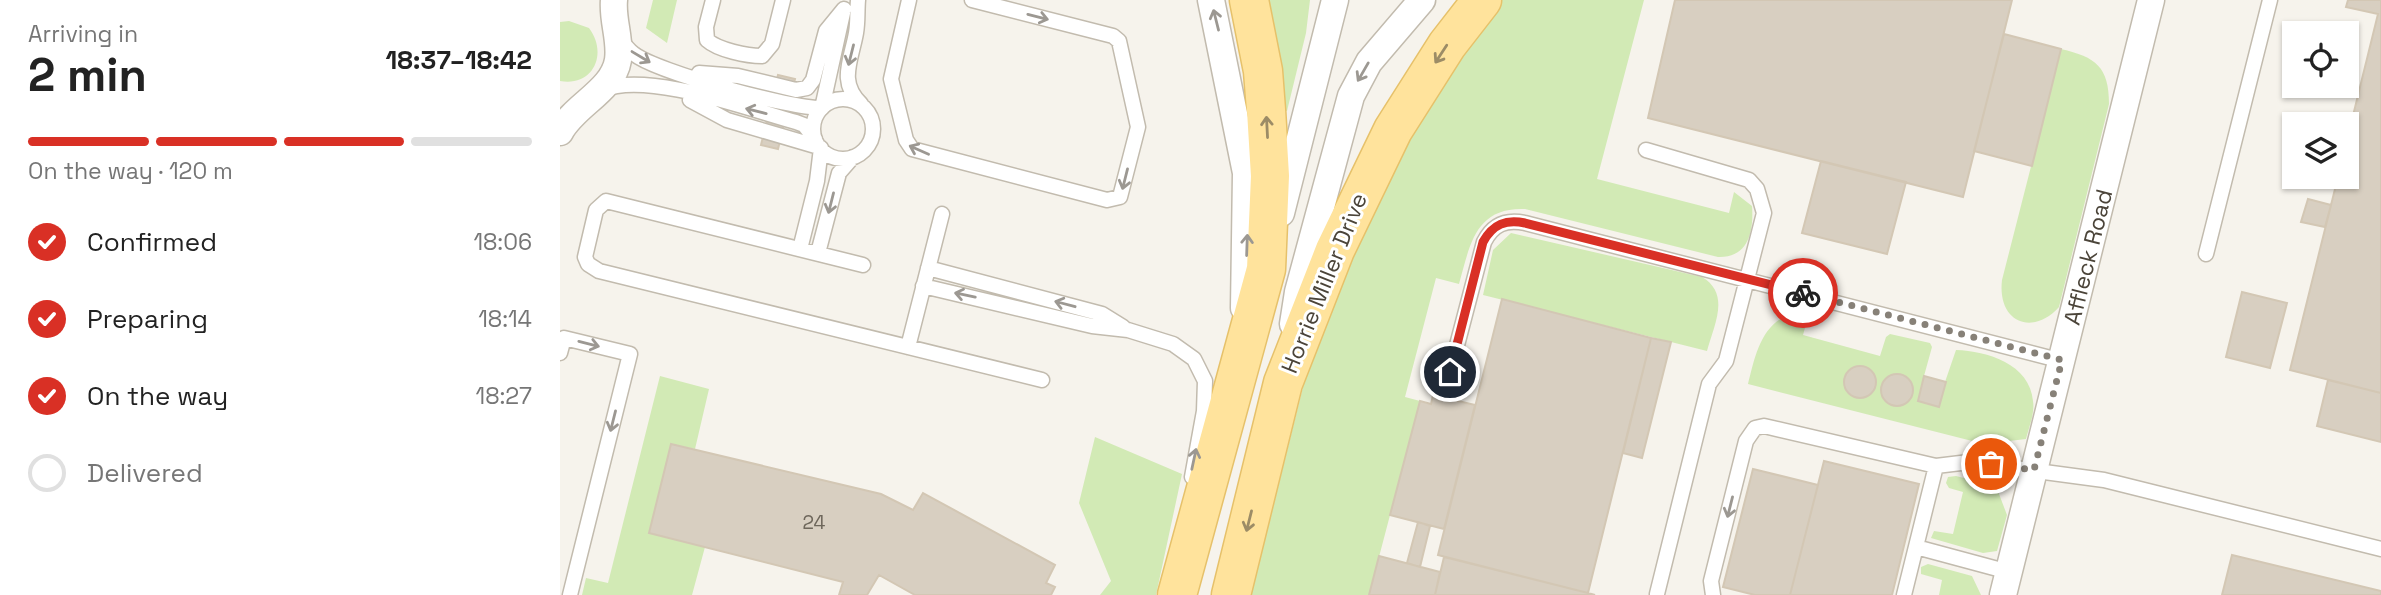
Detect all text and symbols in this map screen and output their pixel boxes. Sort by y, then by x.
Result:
one-way arrow [1209,9,1222,32]
one-way arrow [1026,11,1049,24]
text: Arriving in [28,19,138,49]
map controls [2282,21,2359,189]
button: locate [2282,21,2359,98]
text: 18:37–18:42 [386,43,532,77]
one-way arrow [843,43,857,66]
one-way arrow [1433,44,1447,64]
text: 2 min [28,46,147,104]
one-way arrow [631,51,651,65]
one-way arrow [1356,61,1370,81]
one-way arrow [745,104,768,117]
button: layers [2282,112,2359,189]
one-way arrow [1261,116,1274,139]
one-way arrow [909,143,930,156]
text: On the way · 120 m [28,156,233,186]
one-way arrow [1118,167,1132,190]
street label: Affleck Road [2057,186,2119,328]
street label: Horrie Miller Drive [1274,188,1374,378]
one-way arrow [824,191,837,214]
icon: check [28,223,66,261]
text: Confirmed [87,225,217,259]
text: 18:06 [473,227,532,257]
one-way arrow [1240,233,1253,256]
courier [1768,258,1838,328]
icon: bike [1784,274,1822,312]
one-way arrow [954,288,977,302]
one-way arrow [1054,297,1077,310]
icon: check [28,300,66,338]
text: Preparing [87,302,208,336]
text: 18:14 [478,304,532,334]
one-way arrow [577,338,600,351]
pin [1420,342,1480,402]
icon: home [1431,353,1469,391]
icon: check [28,377,66,415]
text: On the way [87,379,228,413]
text: 18:27 [476,381,532,411]
one-way arrow [606,409,619,432]
pin [1961,434,2021,494]
icon: bag [1972,445,2010,483]
one-way arrow [1188,448,1202,471]
text: Delivered [87,456,203,490]
one-way arrow [1723,495,1736,518]
one-way arrow [1242,509,1255,532]
house number: 24 [803,510,826,535]

